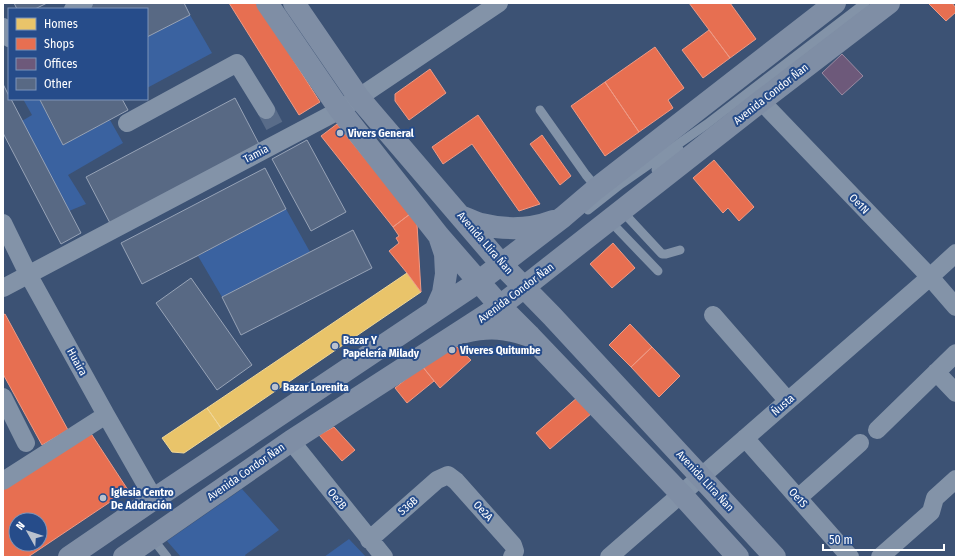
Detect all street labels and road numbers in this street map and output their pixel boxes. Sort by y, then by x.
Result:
street label: Avenida Condor Ñan [731,61,811,127]
street label: Tamia [241,142,271,166]
street label: Oe1N [846,191,872,217]
street label: Avenida Llira Ñan [454,209,516,277]
street label: Avenida Condor Ñan [476,260,556,326]
street label: Huaira [64,346,90,378]
street label: Ñusta [769,392,797,418]
street label: Avenida Condor Ñan [205,440,287,504]
street label: Avenida Llira Ñan [674,448,736,514]
street label: Oe2B [325,486,349,512]
street label: Oe1S [786,486,810,511]
street label: S36B [395,494,421,518]
street label: Oe2A [471,498,496,524]

